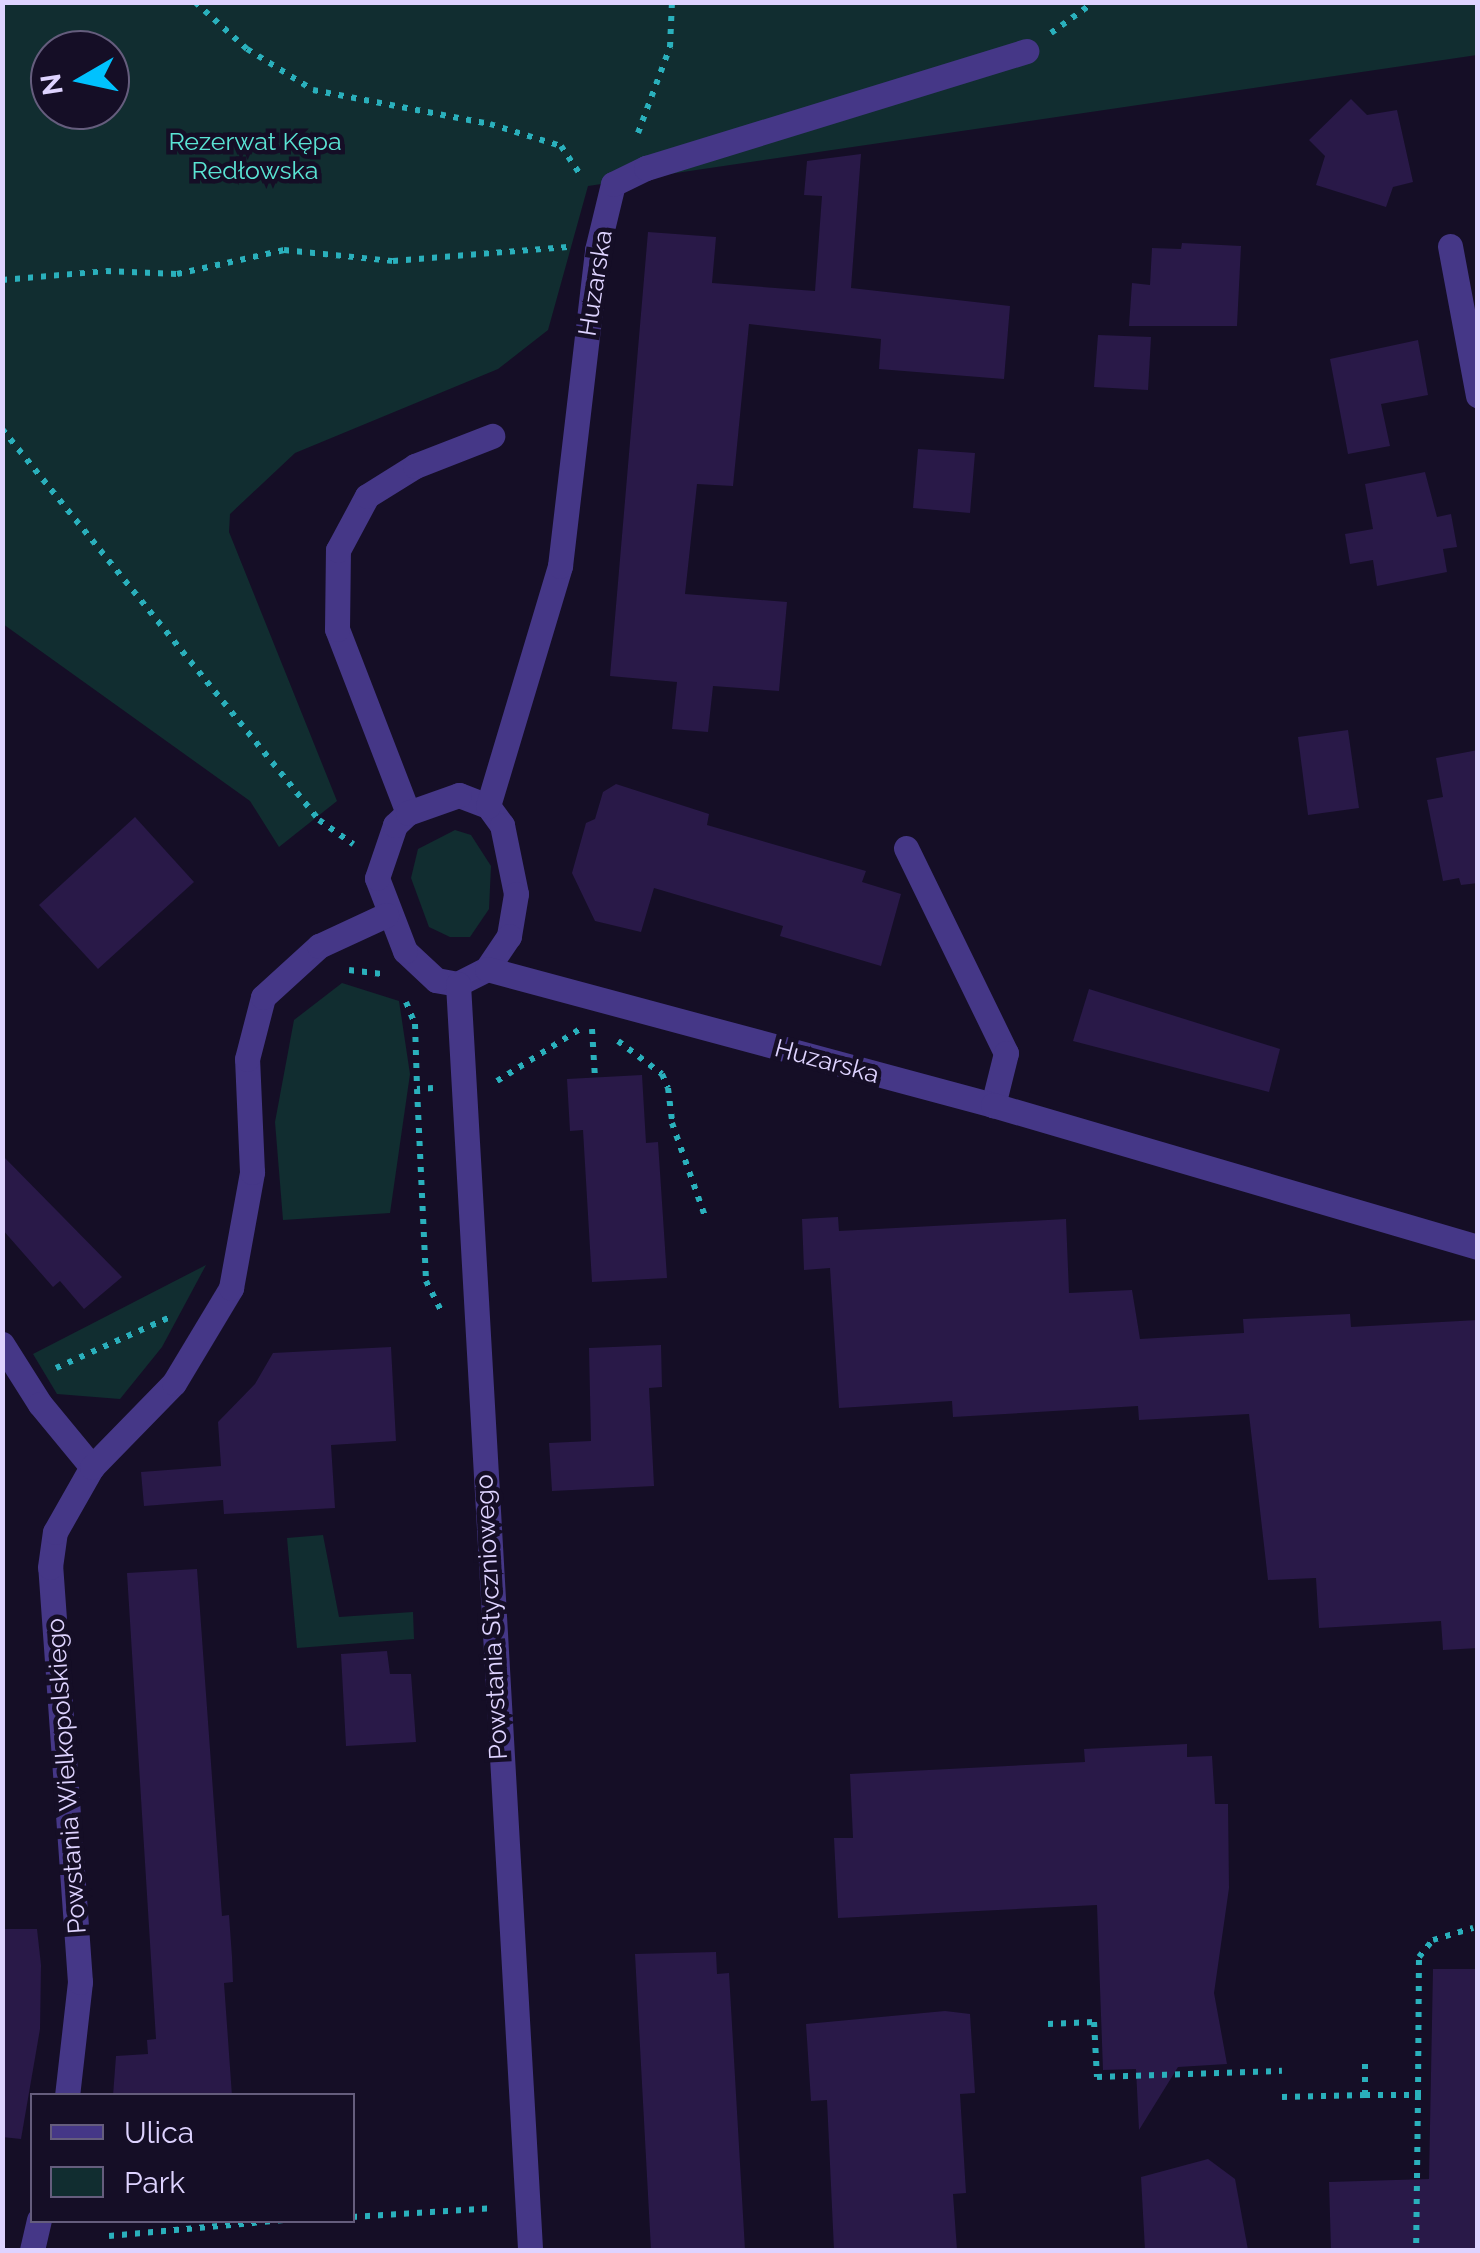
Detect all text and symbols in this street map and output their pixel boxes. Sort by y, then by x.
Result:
north arrow [30,30,130,130]
text: N [34,71,70,98]
park label: Rezerwat Kępa Redłowska [168,127,342,186]
street label: Huzarska [572,228,618,338]
street label: Huzarska [771,1033,883,1089]
street label: Powstania Styczniowego [469,1474,513,1760]
street label: Powstania Wielkopolskiego [40,1617,92,1935]
legend [30,2093,355,2223]
text: Ulica [124,2115,194,2150]
text: Park [124,2165,185,2200]

